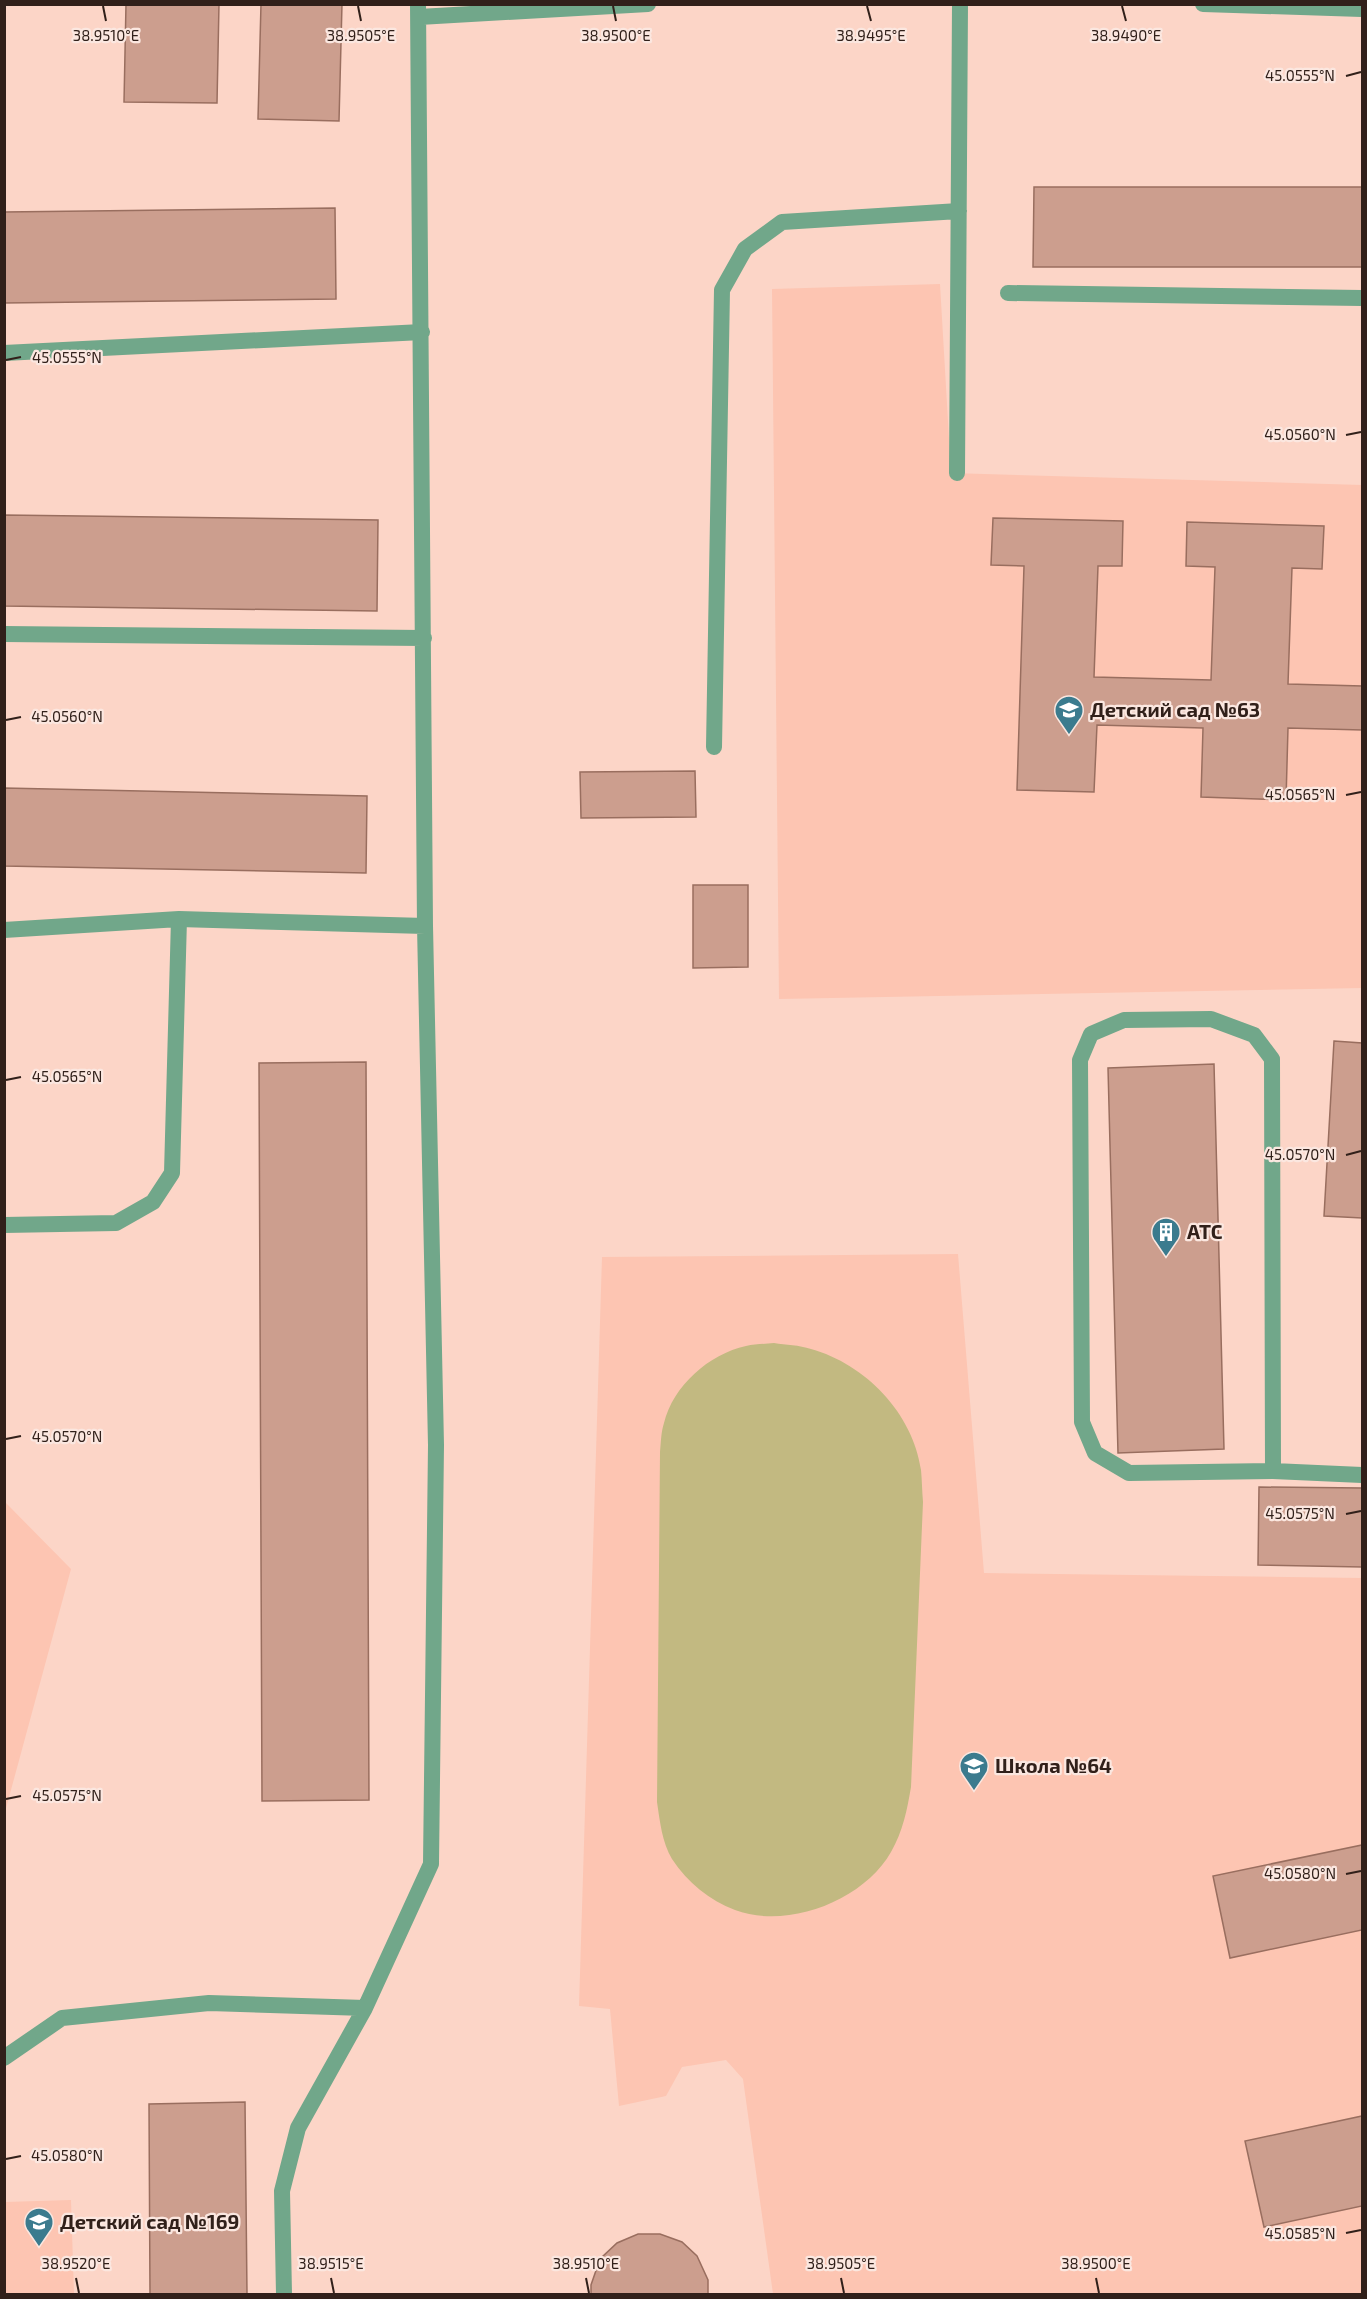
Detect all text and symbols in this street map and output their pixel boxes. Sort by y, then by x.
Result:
text: 38.9510°E [73,26,139,44]
text: 38.9505°E [327,26,395,44]
text: 38.9500°E [581,26,651,44]
text: 38.9495°E [836,26,906,44]
text: 38.9490°E [1091,26,1161,44]
text: 45.0555°N [1265,66,1335,84]
text: 45.0555°N [32,348,102,366]
text: 45.0560°N [1264,425,1336,443]
school or university icon: Детский сад №63 [1053,694,1085,736]
place label: Детский сад №63 [1090,697,1260,721]
text: 45.0560°N [31,707,103,725]
text: 45.0565°N [1265,785,1335,803]
text: 45.0565°N [32,1067,102,1085]
text: 45.0570°N [1265,1145,1335,1163]
building icon: АТС [1150,1216,1182,1258]
place label: АТС [1187,1219,1223,1243]
text: 45.0570°N [32,1427,102,1445]
text: 45.0575°N [1265,1504,1335,1522]
school or university icon: Школа №64 [958,1750,990,1792]
place label: Школа №64 [995,1753,1112,1777]
text: 45.0575°N [32,1786,102,1804]
text: 45.0580°N [1264,1864,1336,1882]
text: 45.0580°N [31,2146,103,2164]
school or university icon: Детский сад №169 [23,2206,55,2248]
place label: Детский сад №169 [60,2209,239,2233]
text: 45.0585°N [1265,2224,1335,2242]
text: 38.9520°E [42,2254,110,2272]
text: 38.9515°E [298,2254,364,2272]
text: 38.9510°E [553,2254,619,2272]
text: 38.9505°E [807,2254,875,2272]
text: 38.9500°E [1061,2254,1131,2272]

